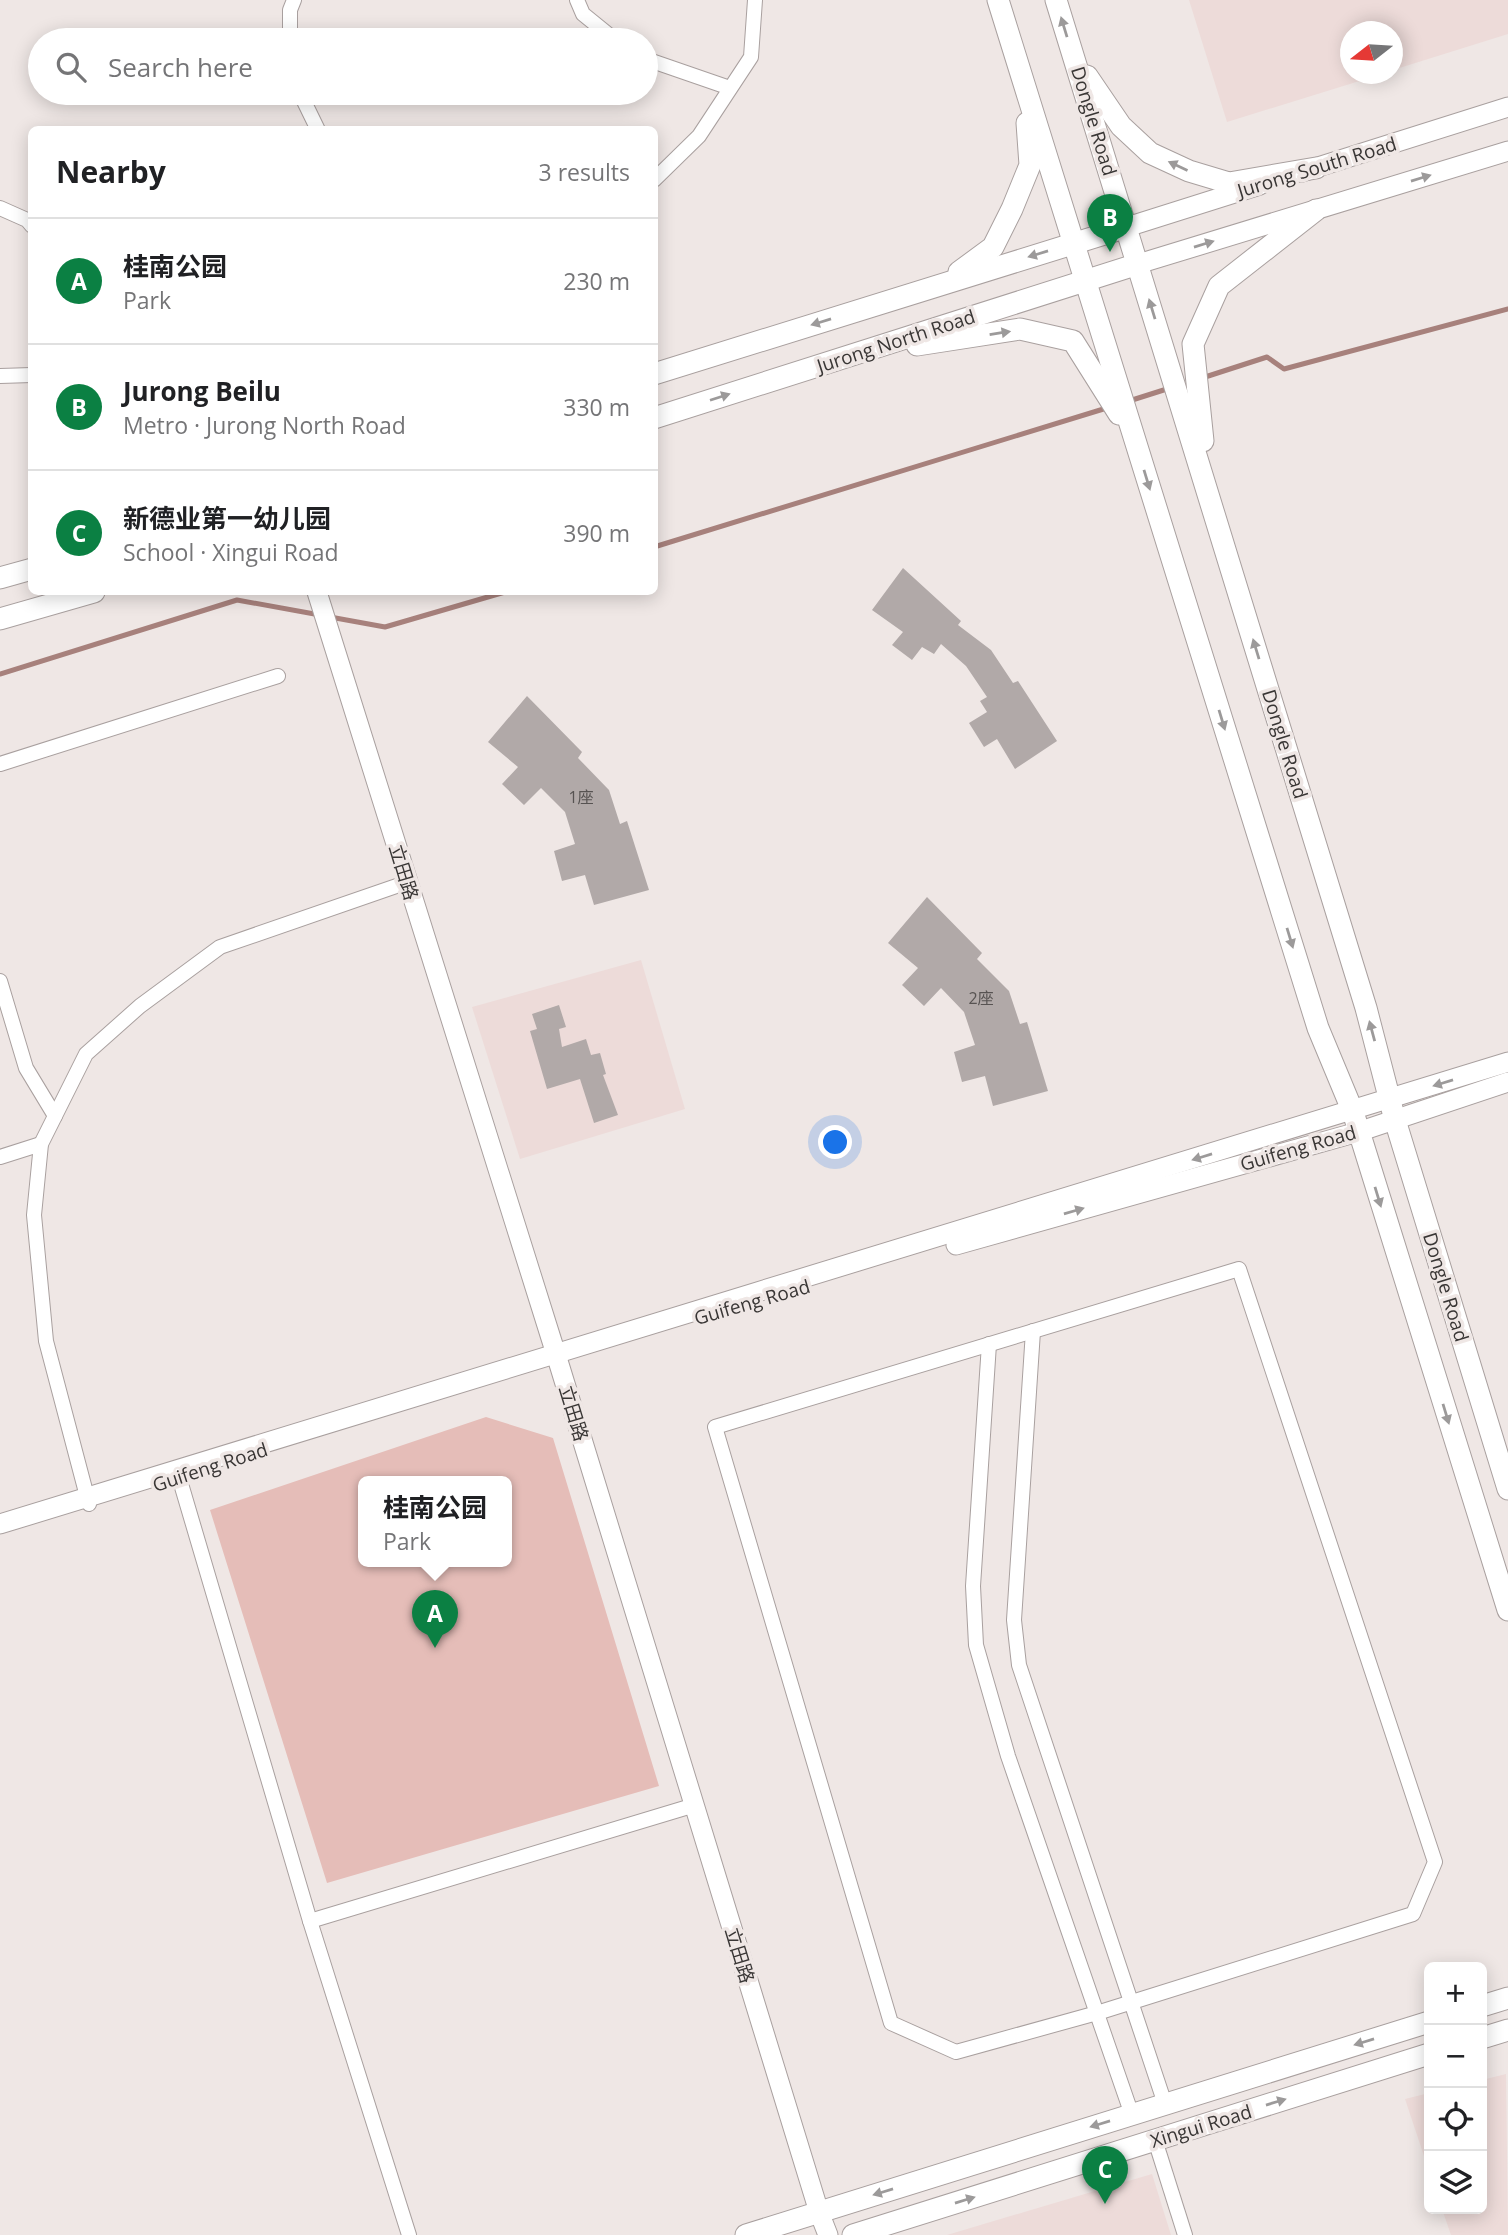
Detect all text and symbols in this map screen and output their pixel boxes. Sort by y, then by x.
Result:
one-way arrow [1059,16,1069,37]
north arrow [1340,21,1403,84]
search box [28,28,658,105]
icon: search [52,48,90,86]
text: Search here [108,49,253,85]
street label: Dongle Road [1065,63,1123,179]
street label: Jurong South Road [1232,130,1400,204]
text: Nearby [56,151,166,192]
text: 3 results [539,156,630,188]
one-way arrow [1168,161,1188,172]
one-way arrow [1411,172,1432,182]
pin: B [1087,194,1133,252]
one-way arrow [1193,239,1214,249]
text: 桂南公园 [123,248,227,284]
one-way arrow [1027,249,1048,259]
text: A [71,265,87,297]
text: 230 m [563,265,630,297]
text: Park [123,284,171,316]
one-way arrow [1146,298,1156,319]
street label: Jurong North Road [812,303,979,379]
one-way arrow [810,317,831,328]
one-way arrow [989,327,1011,338]
text: Jurong Beilu [123,373,281,409]
text: B [71,391,87,423]
text: 330 m [563,391,630,423]
one-way arrow [709,392,730,402]
text: Metro · Jurong North Road [123,409,406,441]
one-way arrow [1143,469,1153,490]
text: 新德业第一幼儿园 [123,500,331,536]
text: C [72,517,86,549]
text: 390 m [563,517,630,549]
text: School · Xingui Road [123,536,339,568]
one-way arrow [1250,638,1260,659]
street label: Dongle Road [1256,686,1314,802]
one-way arrow [1218,710,1228,731]
house number: 1座 [568,786,594,808]
street label: 立田路 [383,841,425,903]
one-way arrow [1285,927,1296,948]
house number: 2座 [968,987,994,1009]
one-way arrow [1366,1020,1376,1041]
one-way arrow [1432,1078,1453,1088]
street label: Guifeng Road [1237,1119,1359,1177]
your location [818,1125,852,1159]
one-way arrow [1191,1153,1212,1163]
one-way arrow [1373,1186,1384,1207]
one-way arrow [1064,1206,1085,1216]
street label: Dongle Road [1417,1229,1475,1345]
street label: Guifeng Road [691,1273,813,1331]
street label: 立田路 [553,1382,595,1444]
one-way arrow [1442,1403,1452,1424]
street label: Guifeng Road [149,1436,271,1498]
popup [358,1476,512,1567]
text: 桂南公园 [383,1489,487,1525]
text: Park [383,1525,431,1557]
pin: A [412,1590,458,1648]
street label: 立田路 [719,1924,761,1986]
map controls [1424,1962,1487,2214]
button: + [1424,1962,1487,2025]
button: − [1424,2025,1487,2088]
one-way arrow [1353,2038,1374,2048]
button: locate [1424,2088,1487,2151]
one-way arrow [1265,2097,1286,2107]
street label: Xingui Road [1147,2098,1255,2154]
one-way arrow [1089,2120,1110,2130]
pin: C [1082,2146,1128,2204]
button: layers [1424,2151,1487,2214]
one-way arrow [872,2188,893,2198]
one-way arrow [955,2194,976,2205]

